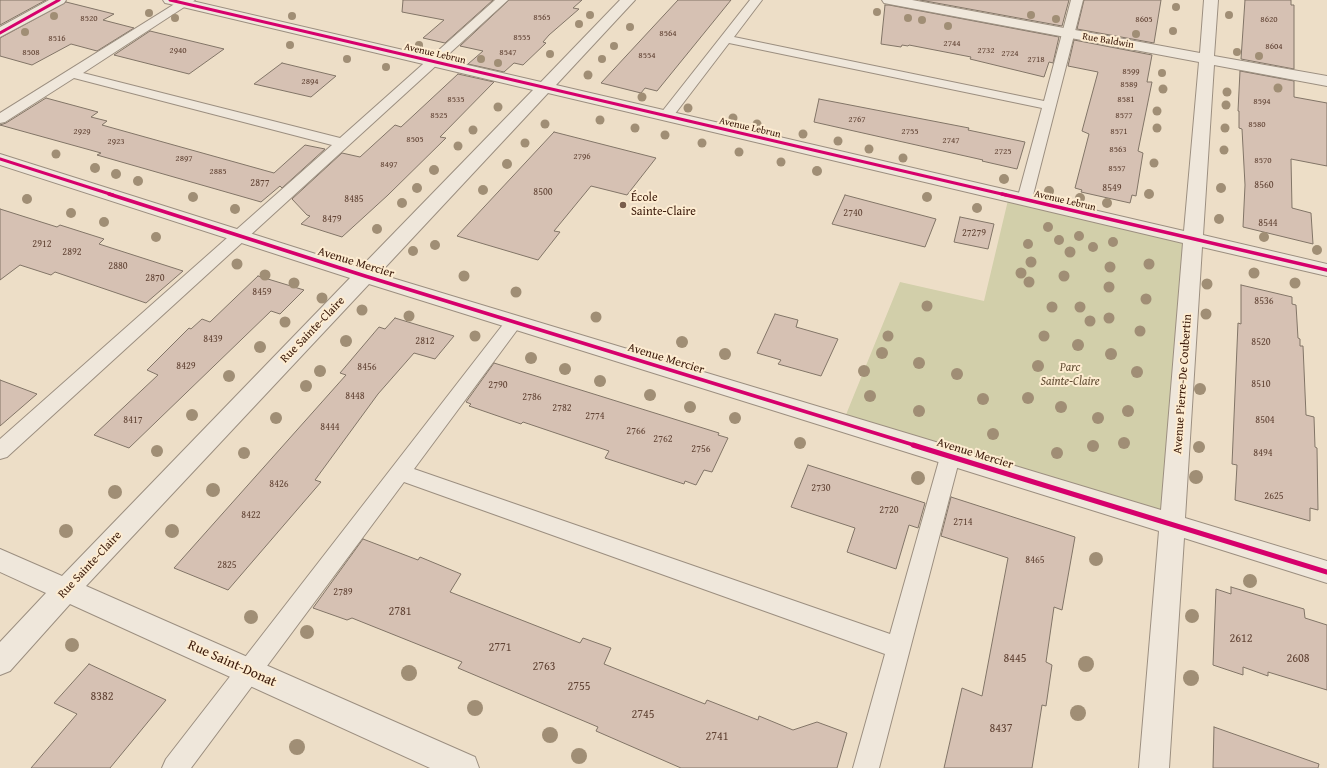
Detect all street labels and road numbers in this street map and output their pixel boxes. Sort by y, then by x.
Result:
street label: Rue Baldwin [1081,31,1135,51]
street label: Avenue Lebrun [403,41,467,67]
street label: Avenue Lebrun [718,115,782,141]
street label: Avenue Lebrun [1033,188,1097,214]
street label: Avenue Mercier [316,245,396,281]
street label: Rue Sainte-Claire [278,294,348,366]
street label: Avenue Pierre-De Coubertin [1171,314,1195,454]
street label: Avenue Mercier [626,341,706,377]
street label: Avenue Mercier [935,436,1015,472]
street label: Rue Sainte-Claire [55,528,125,602]
street label: Rue Saint-Donat [185,637,279,691]

